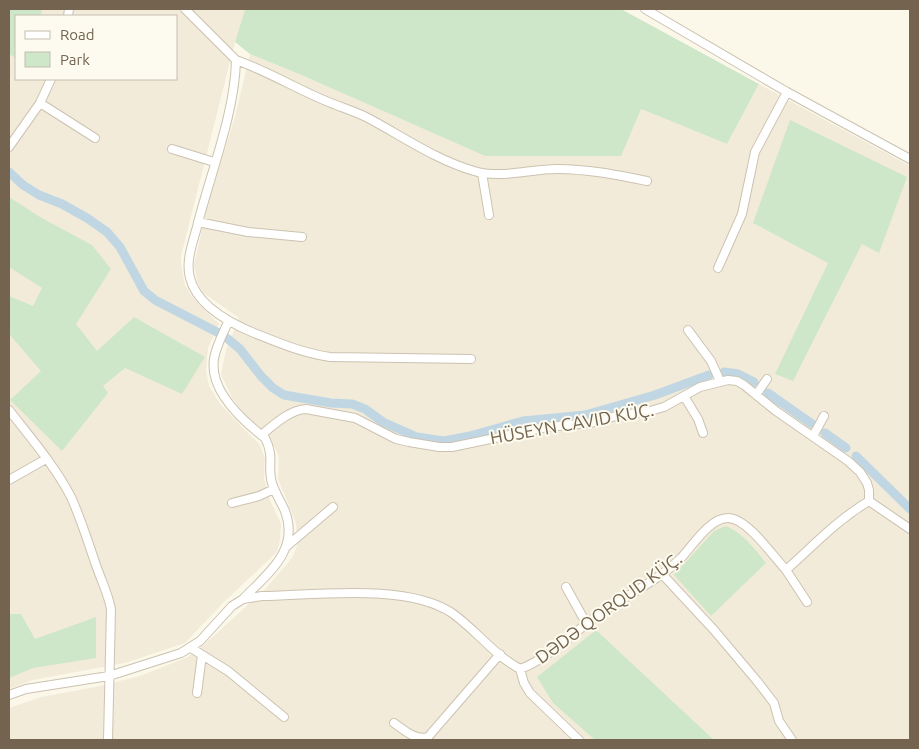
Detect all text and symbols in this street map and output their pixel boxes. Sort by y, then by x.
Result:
legend [15,15,178,80]
text: Road [60,26,95,43]
text: Park [60,51,90,68]
street label: HÜSEYN CAVID KÜÇ. [488,399,655,447]
street label: DƏDƏ QORQUD KÜÇ. [531,547,686,668]

